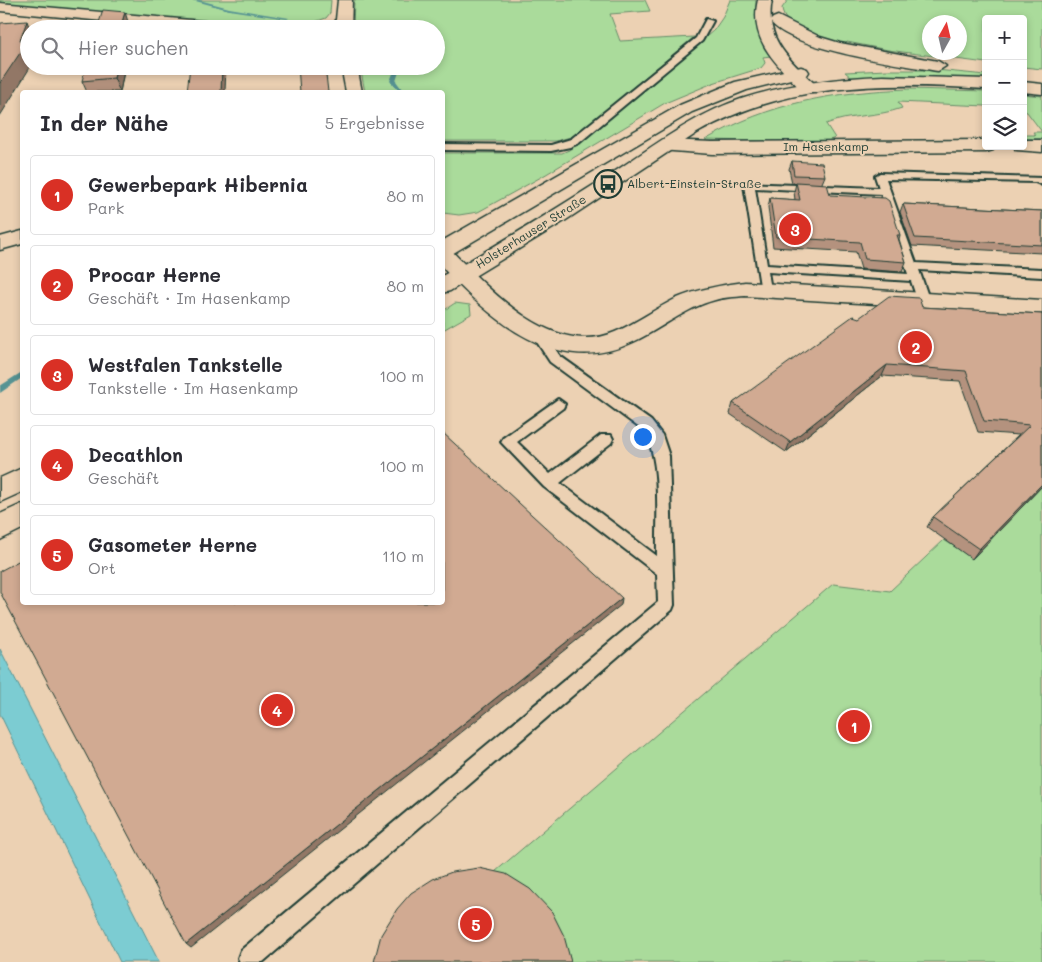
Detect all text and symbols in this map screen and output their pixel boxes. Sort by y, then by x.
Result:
north arrow [922,15,967,60]
map controls [982,15,1027,150]
button: + [982,15,1027,60]
search box [20,20,445,75]
icon: search [38,34,66,62]
text: Hier suchen [78,35,189,60]
button: − [982,60,1027,105]
button: layers [982,105,1027,150]
text: In der Nähe [40,109,168,136]
text: 5 Ergebnisse [325,112,425,133]
street label: Im Hasenkamp [783,138,869,154]
bus stop icon: Albert-Einstein-Straße [593,169,623,199]
text: Gewerbepark Hibernia [88,172,308,197]
place label: Albert-Einstein-Straße [627,175,761,191]
text: 1 [53,185,61,206]
text: 80 m [387,185,424,206]
street label: Holsterhauser Straße [472,191,589,272]
text: Park [88,197,124,218]
pin: 3 [779,210,811,248]
text: Procar Herne [88,262,221,287]
text: 2 [53,275,61,296]
text: 80 m [387,275,424,296]
text: Geschäft · Im Hasenkamp [88,287,290,308]
pin: 2 [900,328,932,366]
text: Westfalen Tankstelle [88,352,283,377]
text: 3 [52,365,62,386]
text: 100 m [379,365,424,386]
text: Tankstelle · Im Hasenkamp [88,377,298,398]
your location [630,424,656,450]
text: Decathlon [88,442,183,467]
text: 4 [52,455,62,476]
text: 100 m [379,455,424,476]
text: Geschäft [88,467,159,488]
text: Gasometer Herne [88,532,257,557]
text: 5 [52,545,62,566]
text: 110 m [382,545,424,566]
text: Ort [88,557,116,578]
pin: 4 [261,691,293,729]
pin: 1 [838,707,870,745]
pin: 5 [460,905,492,943]

